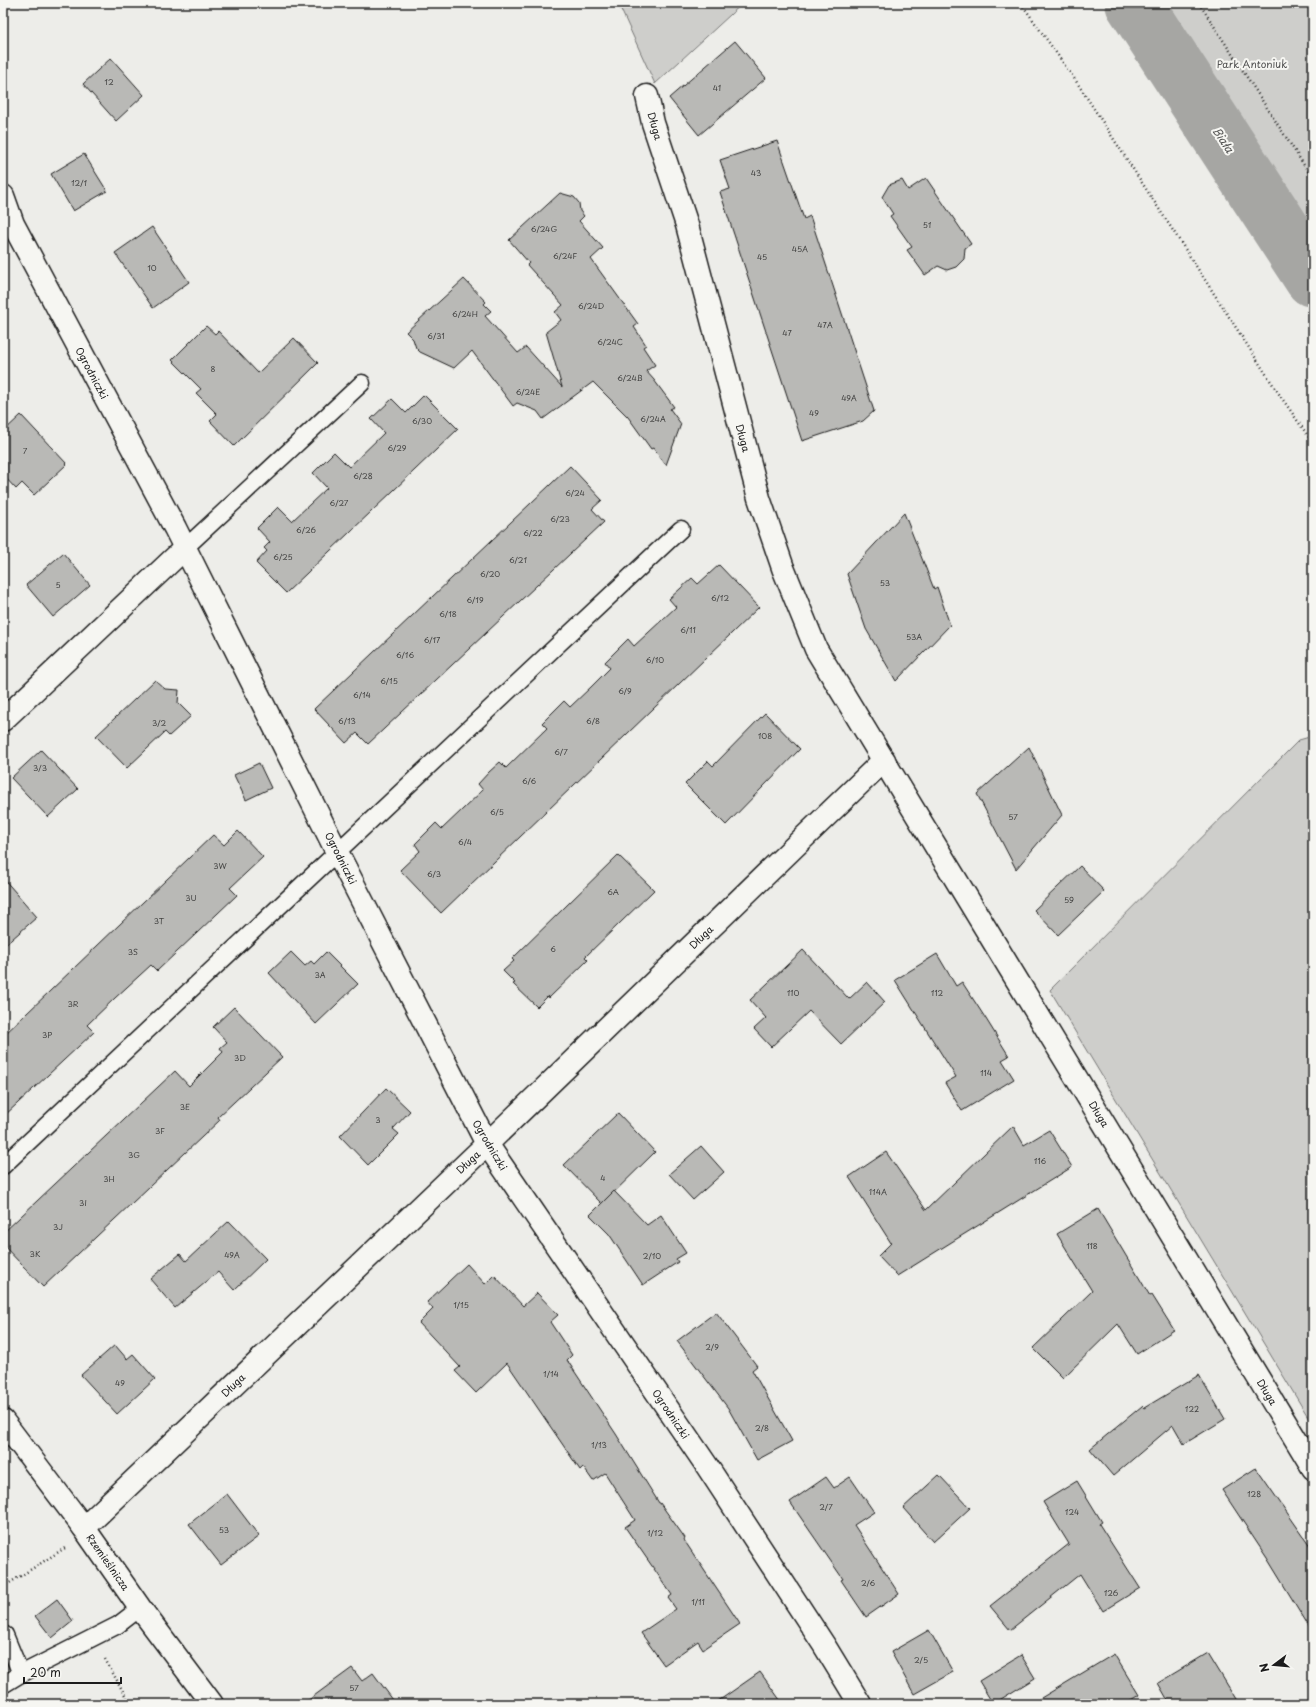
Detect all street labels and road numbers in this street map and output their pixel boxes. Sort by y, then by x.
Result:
street label: Długa [644,110,667,142]
street label: Ogrodniczki [72,344,113,402]
street label: Długa [733,422,755,454]
street label: Ogrodniczki [322,829,361,887]
street label: Długa [685,921,717,952]
street label: Długa [1086,1098,1114,1130]
street label: Ogrodniczki [469,1116,512,1173]
street label: Długa [452,1146,484,1177]
street label: Długa [217,1369,249,1400]
street label: Długa [1254,1376,1282,1408]
street label: Ogrodniczki [649,1386,694,1442]
street label: Rzemieślnicza [83,1530,134,1594]

